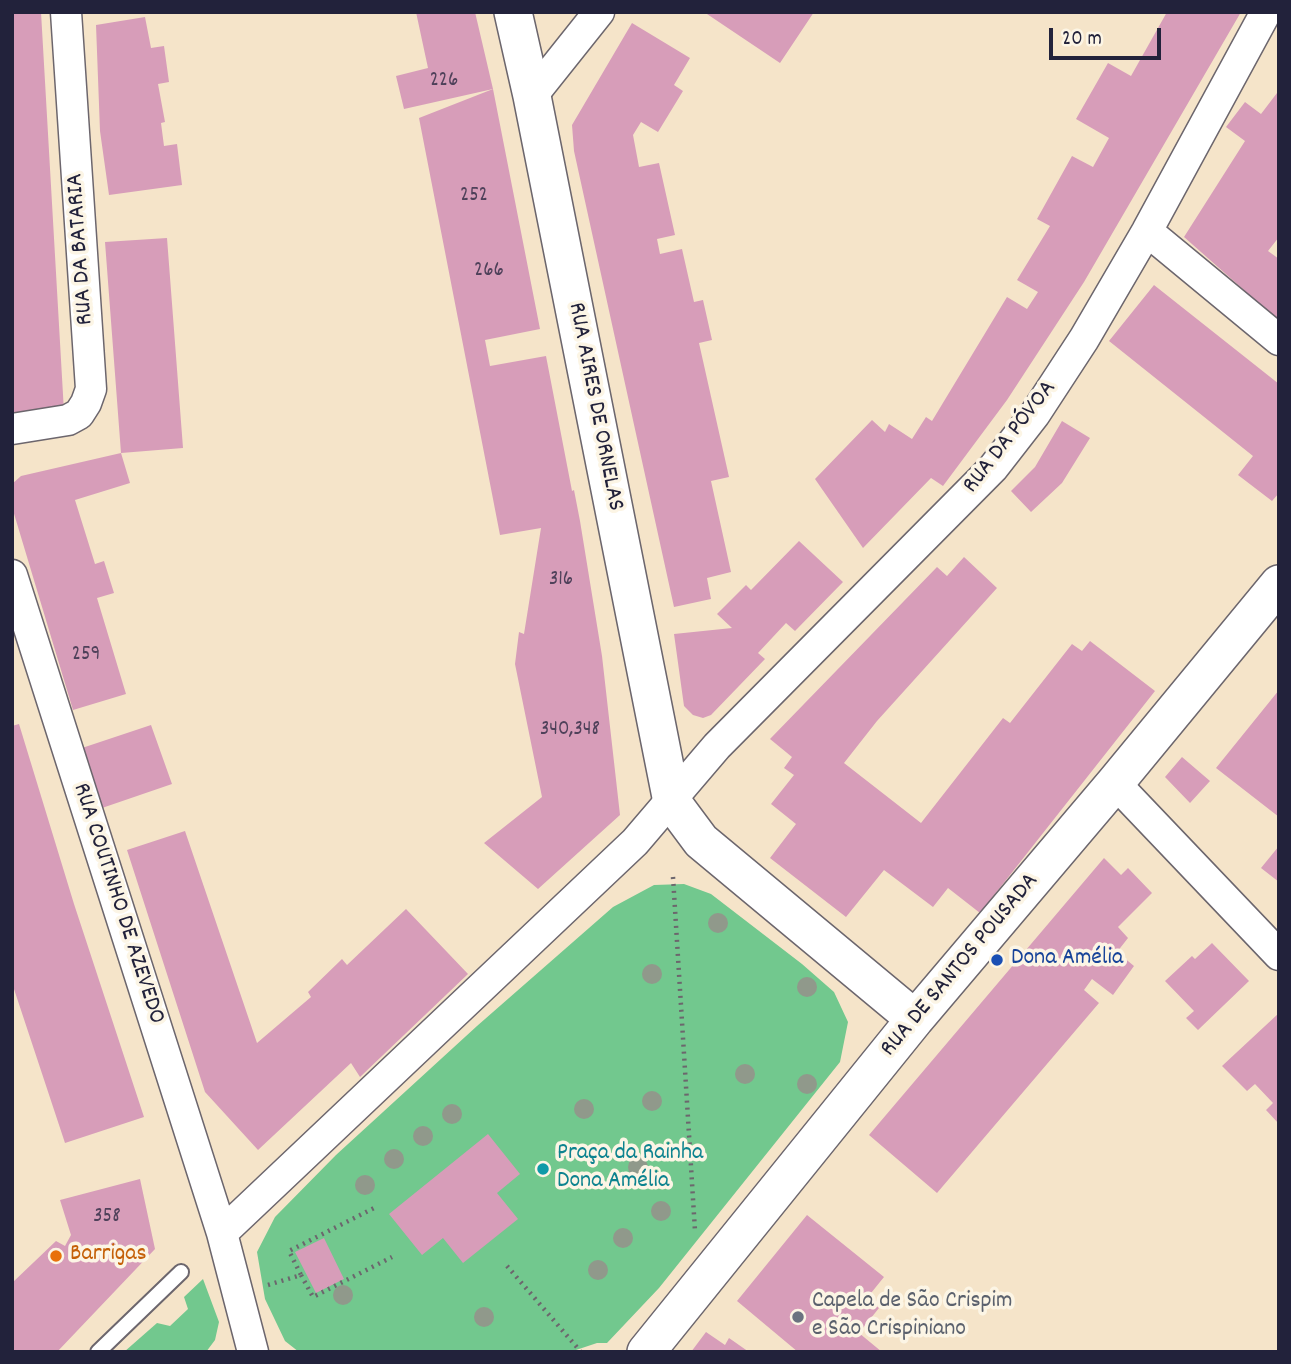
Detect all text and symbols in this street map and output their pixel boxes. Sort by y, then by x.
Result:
scale bar [1053,14,1165,58]
text: 20 m [1062,25,1102,55]
house number: 226 [430,69,458,95]
street label: RUA DA BATARIA [62,172,102,326]
house number: 252 [460,184,488,210]
house number: 266 [474,259,504,285]
street label: RUA AIRES DE ORNELAS [560,300,628,514]
street label: RUA DA PÓVOA [958,376,1064,500]
house number: 316 [549,568,573,594]
house number: 259 [72,643,100,669]
house number: 340,348 [540,718,600,744]
street label: RUA COUTINHO DE AZEVEDO [64,780,170,1028]
street label: RUA DE SANTOS POUSADA [876,868,1046,1064]
place label: Dona Amélia [1011,946,1123,974]
marker: Dona Amélia [989,952,1005,968]
place label: Praça da Rainha Dona Amélia [557,1141,703,1197]
marker: Praça da Rainha Dona Amélia [535,1161,551,1177]
house number: 358 [93,1205,121,1231]
place label: Barrigas [70,1242,147,1270]
marker: Barrigas [48,1248,64,1264]
place label: Capela de São Crispim e São Crispiniano [812,1289,1012,1345]
marker: Capela de São Crispim e São Crispiniano [790,1309,806,1325]

